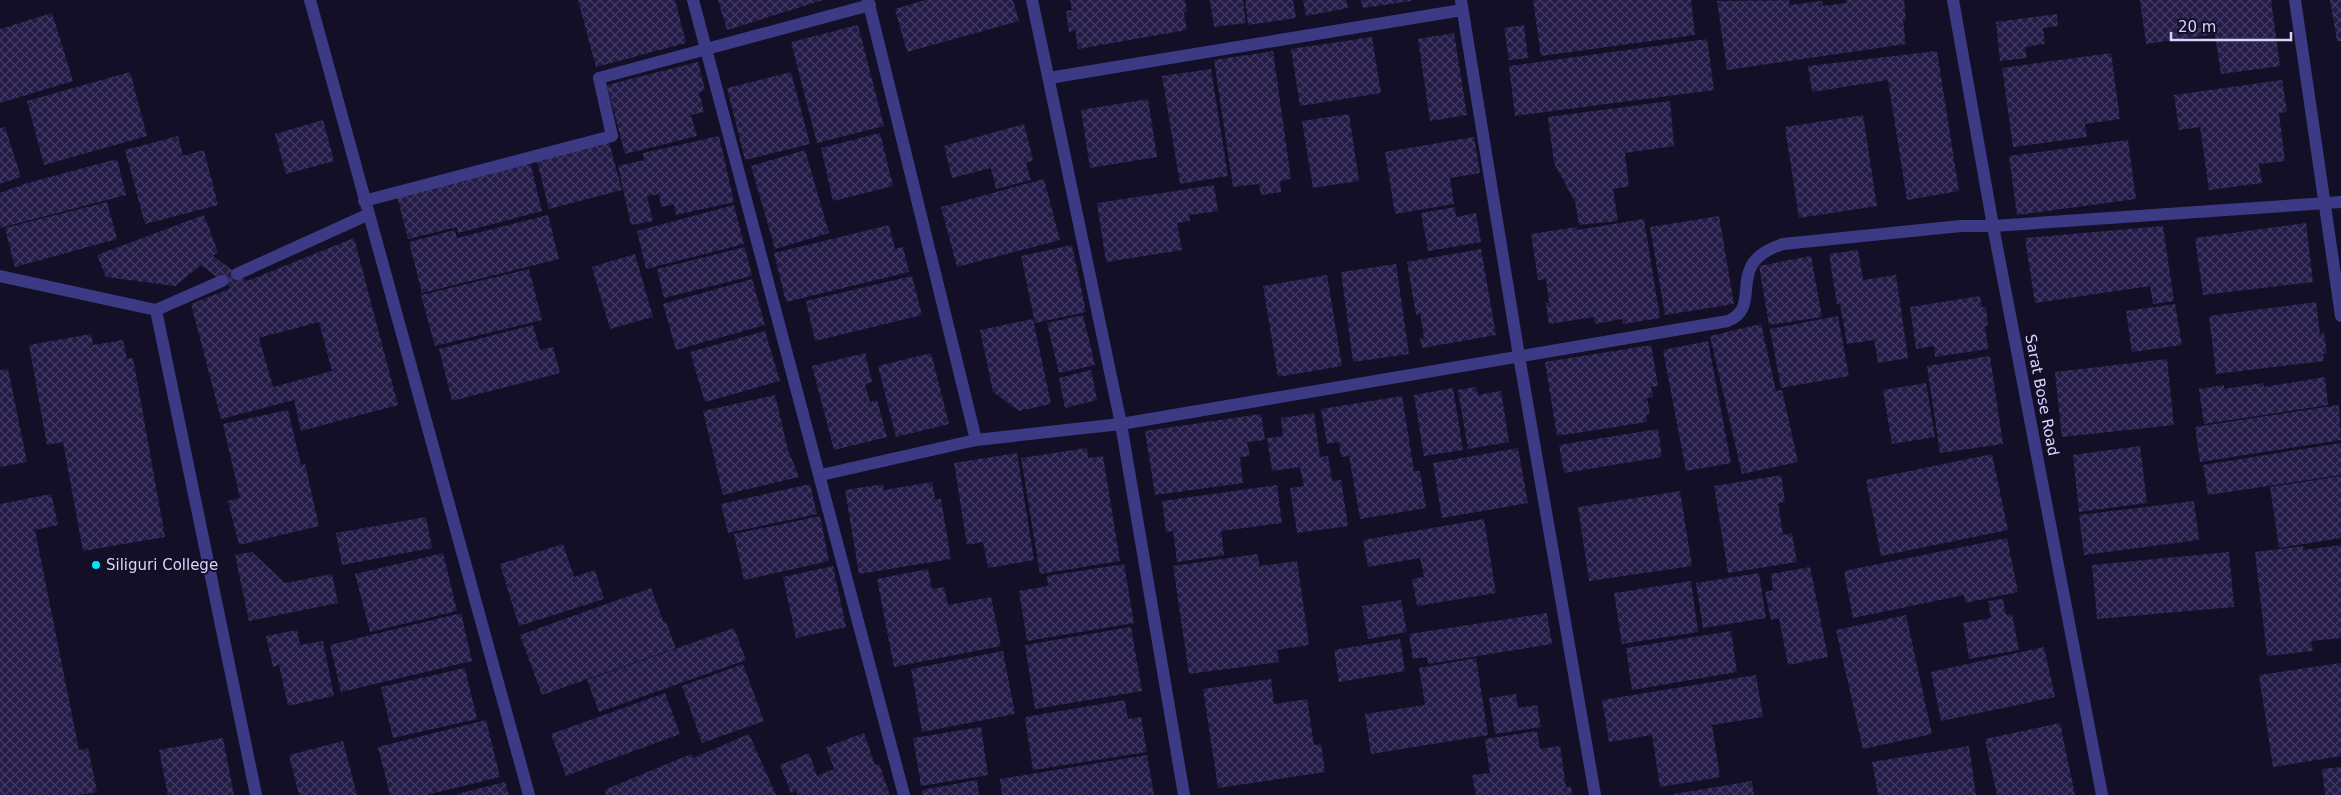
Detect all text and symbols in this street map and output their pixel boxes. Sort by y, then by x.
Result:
scale bar [2171,10,2291,42]
text: 20 m [2178,18,2216,36]
street label: Sarat Bose Road [2021,333,2063,457]
place label: Siliguri College [106,556,218,574]
marker: Siliguri College [90,559,102,571]

